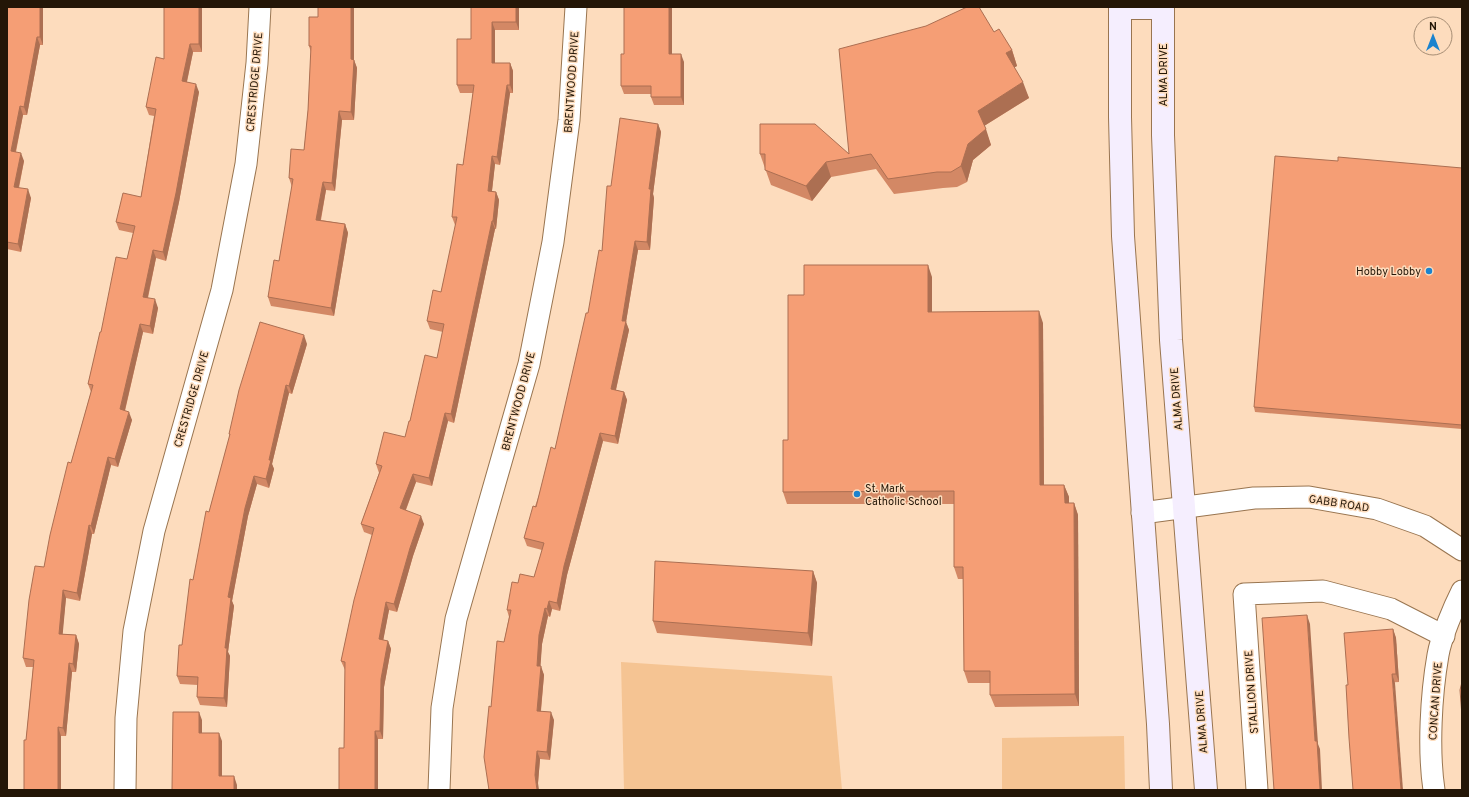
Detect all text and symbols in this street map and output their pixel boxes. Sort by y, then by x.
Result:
north arrow [1413,16,1453,56]
text: N [1429,20,1437,34]
street label: BRENTWOOD DRIVE [561,31,583,133]
street label: CRESTRIDGE DRIVE [244,32,266,132]
street label: ALMA DRIVE [1157,43,1171,107]
place label: Hobby Lobby [1356,265,1421,279]
marker: Hobby Lobby [1424,266,1434,276]
street label: CRESTRIDGE DRIVE [172,349,212,449]
street label: BRENTWOOD DRIVE [499,350,539,452]
street label: ALMA DRIVE [1168,367,1186,431]
place label: St. Mark Catholic School [865,482,942,509]
marker: St. Mark Catholic School [852,489,862,499]
street label: GABB ROAD [1308,492,1370,516]
street label: STALLION DRIVE [1242,650,1262,734]
street label: CONCAN DRIVE [1426,661,1446,741]
street label: ALMA DRIVE [1193,690,1211,754]

